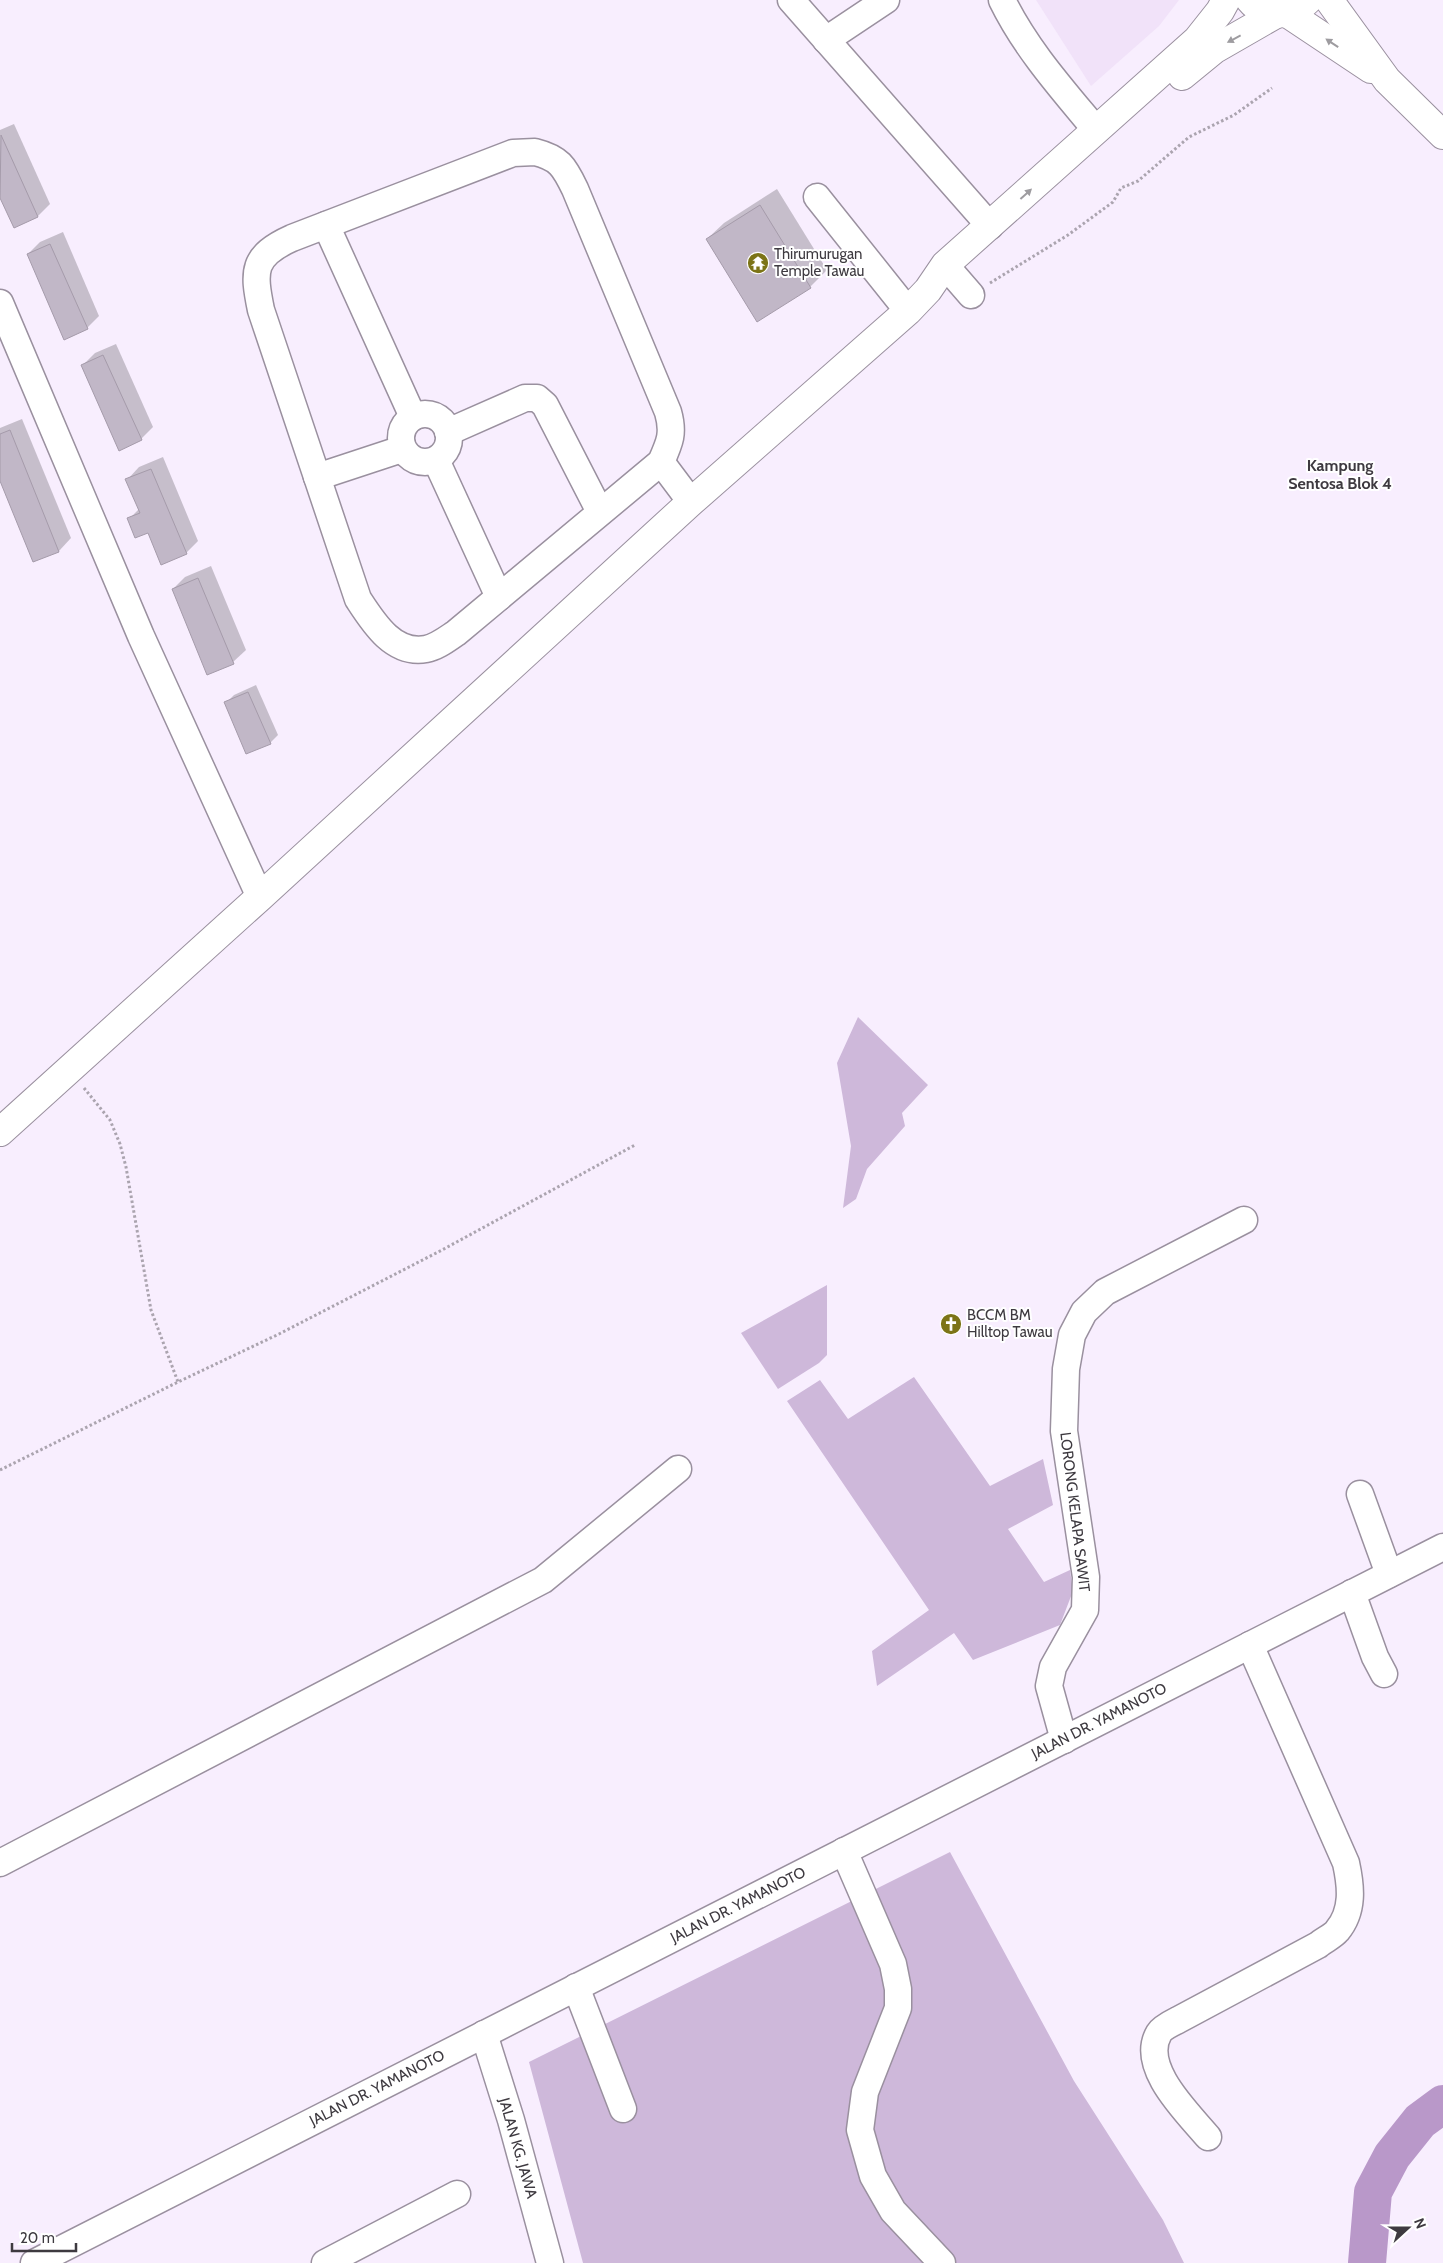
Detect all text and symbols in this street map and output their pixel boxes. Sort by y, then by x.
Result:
one-way arrow [1227,34,1241,43]
one-way arrow [1325,38,1338,48]
one-way arrow [1020,188,1033,199]
place label: Thirumurugan Temple Tawau [774,245,864,280]
temple icon: Thirumurugan Temple Tawau [746,251,770,275]
district label: Kampung Sentosa Blok 4 [1288,456,1392,493]
place label: BCCM BM Hilltop Tawau [967,1306,1053,1341]
church icon: BCCM BM Hilltop Tawau [939,1312,963,1336]
street label: LORONG KELAPA SAWIT [1056,1431,1094,1593]
street label: JALAN DR. YAMANOTO [1027,1679,1170,1763]
street label: JALAN DR. YAMANOTO [666,1863,809,1947]
street label: JALAN DR. YAMANOTO [305,2046,448,2130]
street label: JALAN KG. JAWA [495,2095,541,2201]
north arrow [1383,2203,1433,2253]
text: N [1410,2215,1430,2231]
scale bar [12,2220,76,2252]
text: 20 m [20,2229,55,2247]

